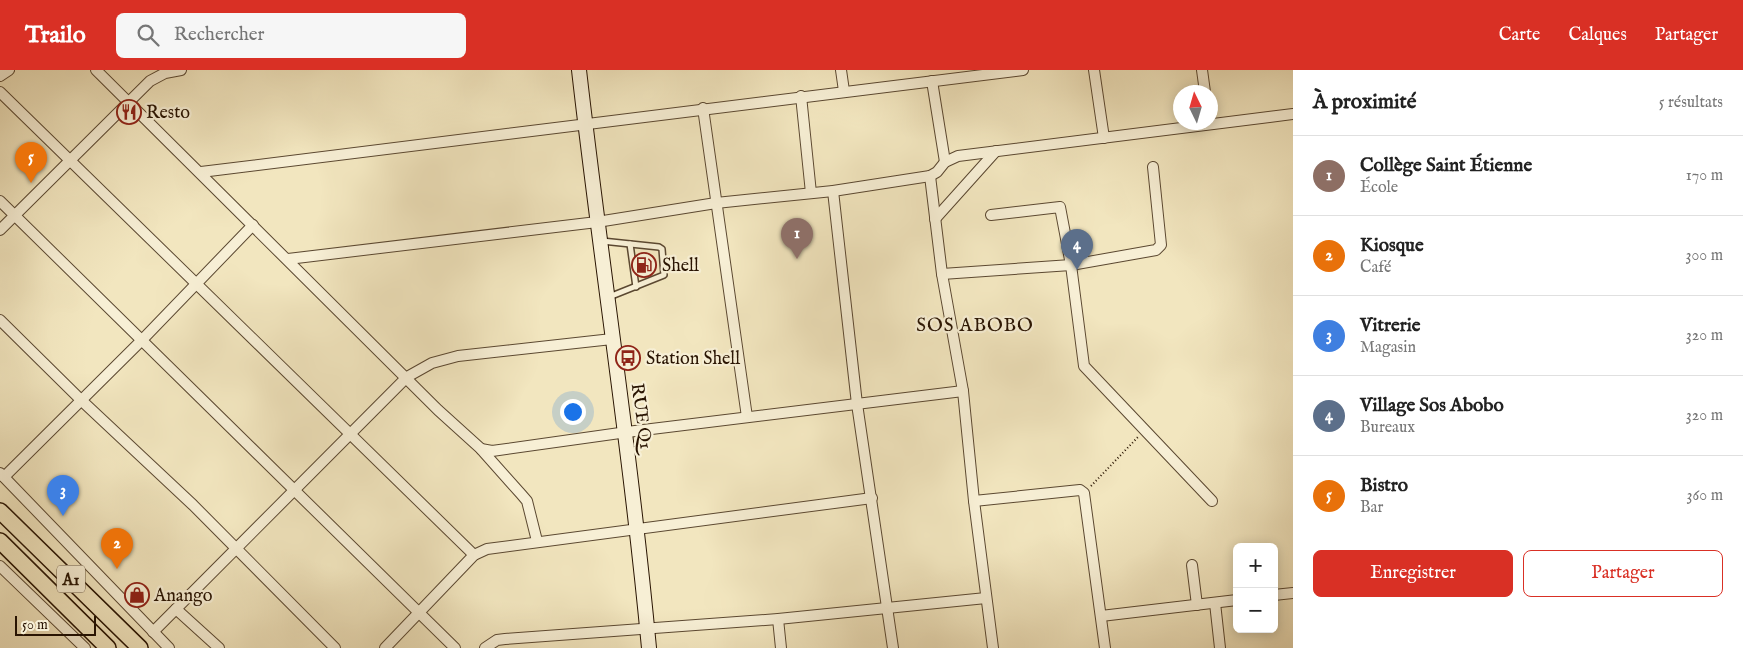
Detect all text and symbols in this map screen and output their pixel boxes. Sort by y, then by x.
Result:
search box [116,13,466,58]
text: Trailo [25,20,86,51]
icon: search [134,21,162,49]
text: Rechercher [174,23,265,47]
text: Carte [1499,24,1540,47]
text: Calques [1568,24,1627,47]
text: Partager [1655,24,1718,47]
north arrow [1173,85,1218,130]
text: À proximité [1313,89,1416,116]
text: 5 résultats [1659,93,1723,113]
restaurant icon: Resto [116,99,142,125]
place label: Resto [146,102,190,125]
pin: 5 [15,142,47,183]
text: Collège Saint Étienne [1360,154,1532,178]
text: 1 [1326,166,1332,186]
text: 170 m [1686,166,1723,186]
text: École [1360,178,1398,198]
pin: 1 [781,218,813,259]
pin: 4 [1061,229,1093,270]
text: Kiosque [1360,234,1424,258]
text: 2 [1325,246,1333,266]
text: 300 m [1685,246,1723,266]
fuel station icon: Shell [631,252,657,278]
place label: Shell [662,255,699,278]
text: Café [1360,258,1391,278]
district label: SOS ABOBO [916,314,1034,338]
text: Vitrerie [1360,314,1420,338]
text: 3 [1326,326,1332,346]
text: 320 m [1686,326,1723,346]
text: Magasin [1360,338,1416,358]
bus stop icon: Station Shell [615,345,641,371]
place label: Station Shell [646,348,740,371]
street label: RUE Q1 [625,382,657,457]
text: Village Sos Abobo [1360,394,1504,418]
your location [560,399,586,425]
text: 4 [1325,406,1333,426]
text: 320 m [1686,406,1723,426]
text: Bureaux [1360,418,1415,438]
text: Bistro [1360,474,1408,498]
pin: 3 [47,475,79,516]
text: 5 [1326,486,1332,506]
text: 360 m [1687,486,1723,506]
text: Bar [1360,498,1383,518]
pin: 2 [101,528,133,569]
map controls [1233,543,1278,633]
button: + [1233,543,1278,588]
button: Enregistrer [1313,550,1513,597]
button: Partager [1523,550,1723,597]
road number: A1 [57,566,85,592]
shop icon: Anango [124,582,150,608]
place label: Anango [153,585,213,608]
button: − [1233,588,1278,633]
scale bar [15,613,96,636]
text: 50 m [22,616,48,634]

